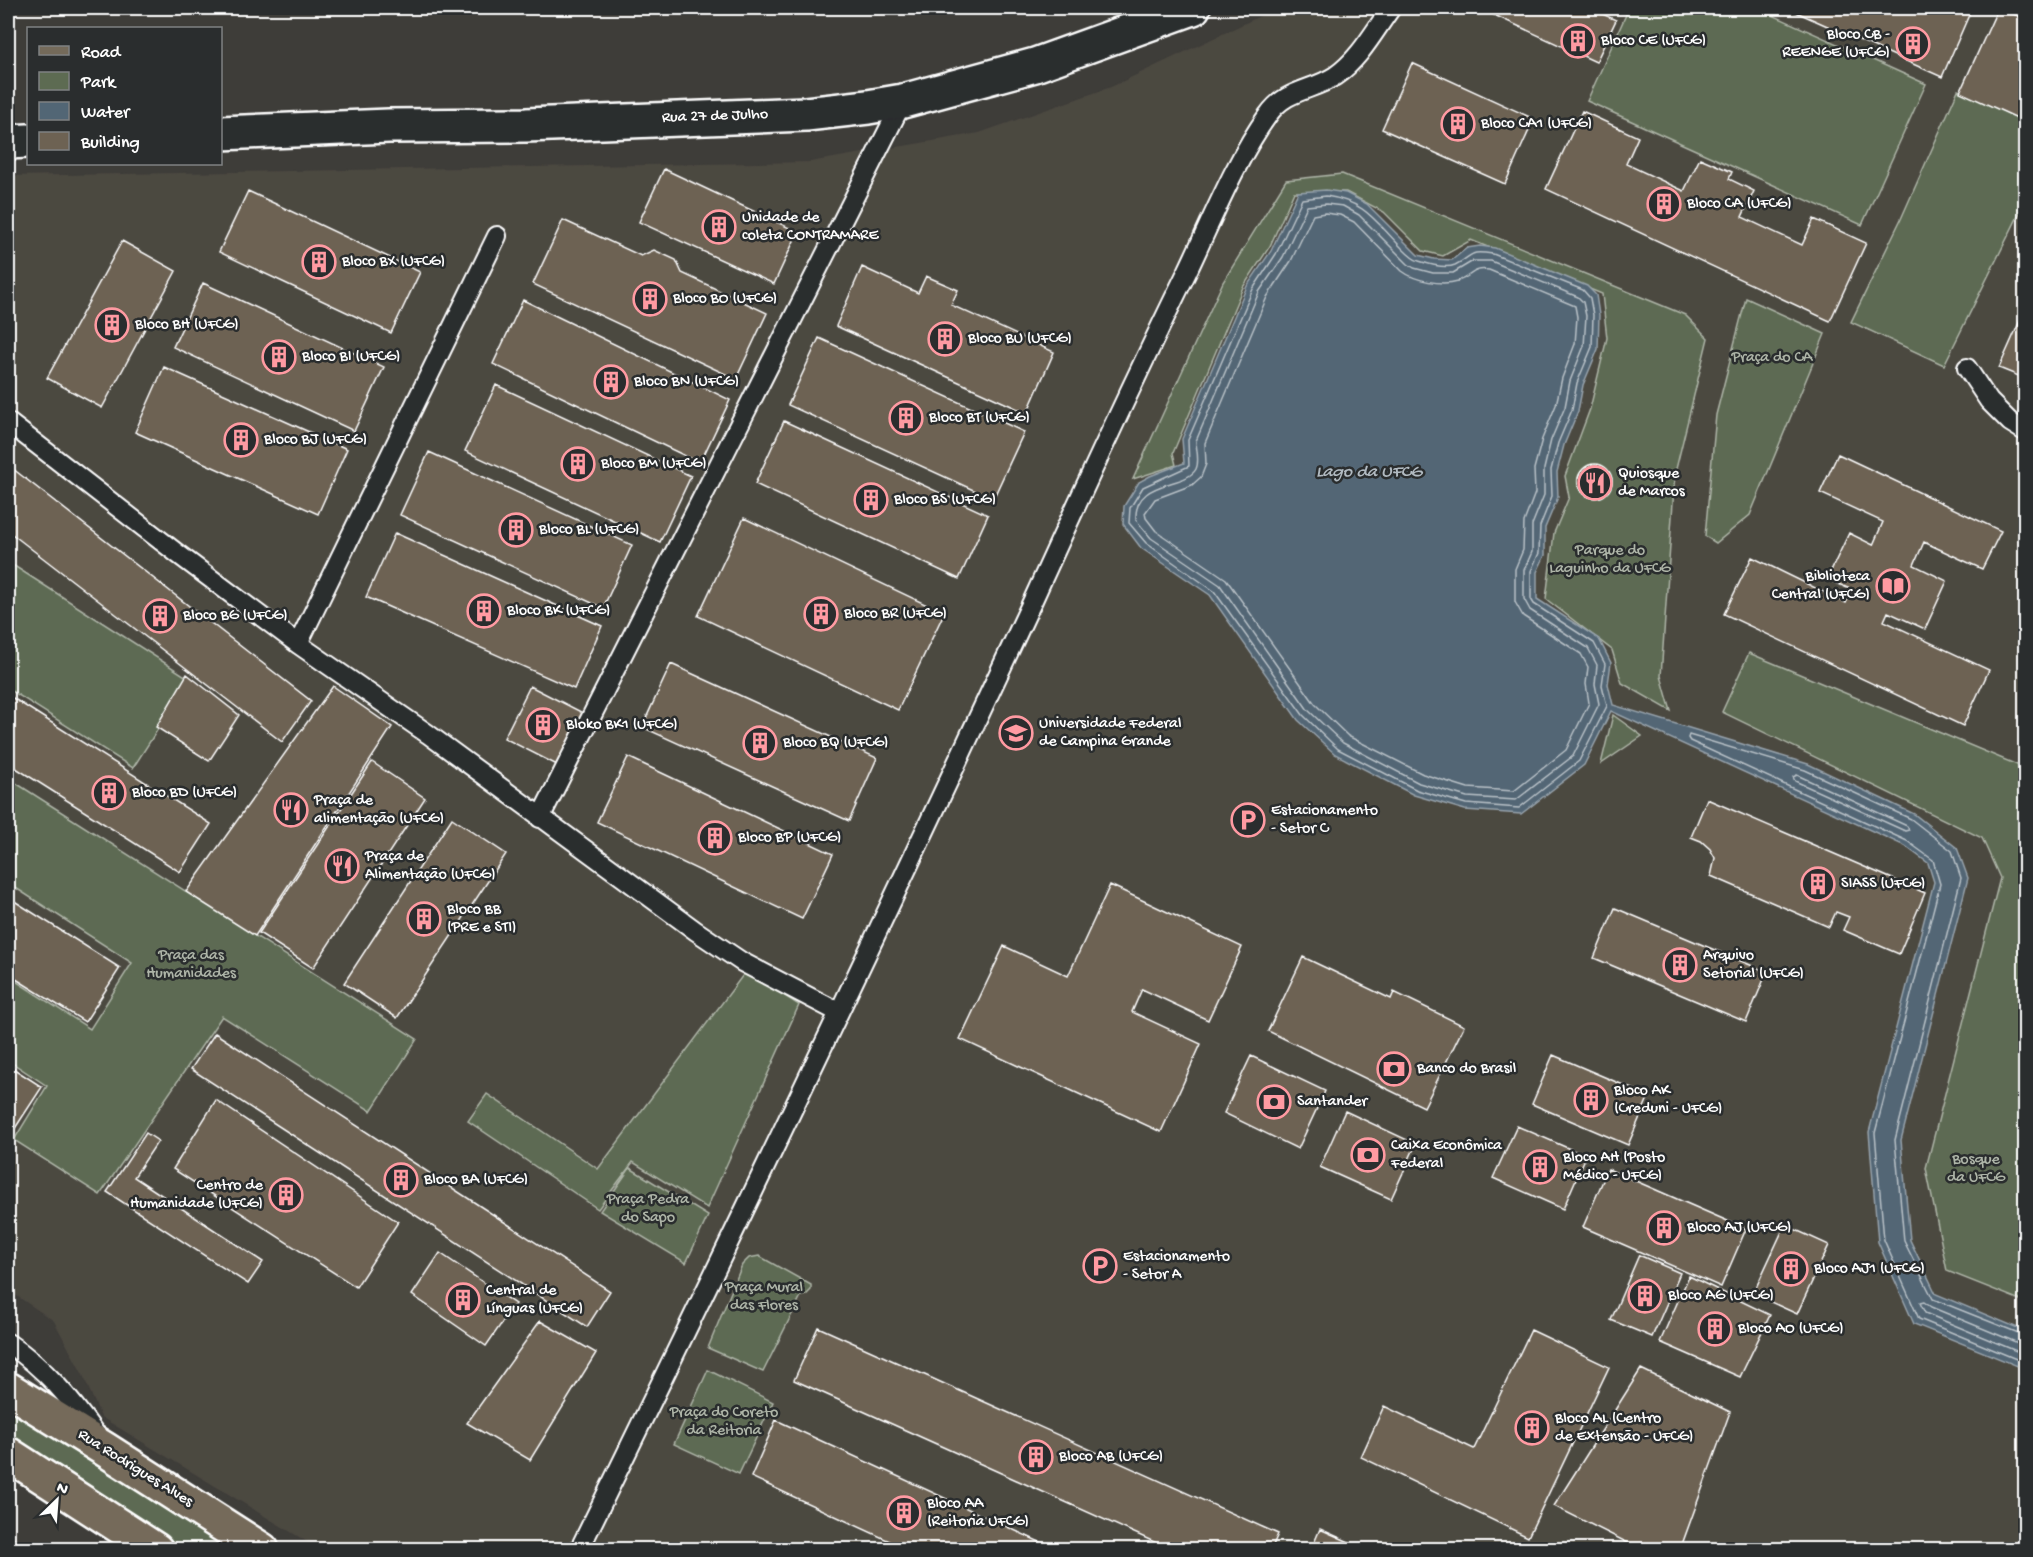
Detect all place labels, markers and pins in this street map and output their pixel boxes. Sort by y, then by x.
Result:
building icon: Bloco CE (UFCG) [1560,23,1596,59]
place label: Bloco CB - REENGE (UFCG) [1782,26,1890,63]
building icon: Bloco CB - REENGE (UFCG) [1895,26,1931,62]
place label: Bloco CE (UFCG) [1600,32,1706,51]
building icon: Bloco CA1 (UFCG) [1440,106,1476,142]
place label: Bloco CA1 (UFCG) [1480,115,1592,134]
building icon: Bloco CA (UFCG) [1646,186,1682,222]
place label: Bloco CA (UFCG) [1686,195,1792,214]
building icon: Unidade de coleta CONTRAMARE [701,209,737,245]
place label: Unidade de coleta CONTRAMARE [742,209,879,246]
building icon: Bloco BX (UFCG) [301,244,337,280]
place label: Bloco BX (UFCG) [341,253,445,272]
building icon: Bloco BO (UFCG) [632,281,668,317]
place label: Bloco BO (UFCG) [672,290,777,309]
building icon: Bloco BH (UFCG) [94,307,130,343]
place label: Bloco BH (UFCG) [134,316,239,335]
building icon: Bloco BU (UFCG) [927,321,963,357]
place label: Bloco BU (UFCG) [967,330,1072,349]
building icon: Bloco BI (UFCG) [261,339,297,375]
place label: Bloco BI (UFCG) [301,348,401,367]
building icon: Bloco BN (UFCG) [593,364,629,400]
place label: Bloco BN (UFCG) [633,373,739,392]
building icon: Bloco BT (UFCG) [888,400,924,436]
place label: Bloco BT (UFCG) [928,409,1030,428]
building icon: Bloco BJ (UFCG) [223,422,259,458]
place label: Bloco BJ (UFCG) [263,431,367,450]
building icon: Bloco BM (UFCG) [560,446,596,482]
place label: Bloco BM (UFCG) [600,455,707,474]
restaurant icon: Quiosque de Marcos [1577,465,1613,501]
place label: Quiosque de Marcos [1618,465,1686,502]
building icon: Bloco BS (UFCG) [853,482,889,518]
place label: Bloco BS (UFCG) [893,491,996,510]
building icon: Bloco BL (UFCG) [498,512,534,548]
place label: Bloco BL (UFCG) [538,521,640,540]
place label: Biblioteca Central (UFCG) [1772,568,1871,605]
library icon: Biblioteca Central (UFCG) [1875,568,1911,604]
building icon: Bloco BK (UFCG) [466,593,502,629]
building icon: Bloco BR (UFCG) [803,596,839,632]
building icon: Bloco BG (UFCG) [142,598,178,634]
place label: Bloco BK (UFCG) [506,602,611,621]
place label: Bloco BR (UFCG) [843,605,947,624]
place label: Bloco BG (UFCG) [182,607,288,626]
building icon: Bloko BK1 (UFCG) [525,707,561,743]
school or university icon: Universidade Federal de Campina Grande [998,715,1034,751]
place label: Universidade Federal de Campina Grande [1039,715,1181,752]
place label: Bloko BK1 (UFCG) [565,716,678,735]
building icon: Bloco BQ (UFCG) [742,725,778,761]
place label: Bloco BQ (UFCG) [782,734,889,753]
building icon: Bloco BD (UFCG) [91,775,127,811]
place label: Bloco BD (UFCG) [131,784,237,803]
restaurant icon: Praça de alimentação (UFCG) [273,792,309,828]
place label: Praça de alimentação (UFCG) [313,792,444,829]
parking icon: Estacionamento - Setor C [1230,802,1266,838]
place label: Estacionamento - Setor C [1271,802,1378,839]
building icon: Bloco BP (UFCG) [697,820,733,856]
place label: Bloco BP (UFCG) [737,829,842,848]
restaurant icon: Praça de Alimentação (UFCG) [324,848,360,884]
place label: Praça de Alimentação (UFCG) [364,848,496,885]
building icon: SIASS (UFCG) [1800,866,1836,902]
place label: SIASS (UFCG) [1841,875,1926,894]
building icon: Bloco BB (PRE e STI) [406,901,442,937]
place label: Bloco BB (PRE e STI) [446,901,517,938]
building icon: Arquivo Setorial (UFCG) [1662,947,1698,983]
place label: Arquivo Setorial (UFCG) [1703,947,1804,984]
bank icon: Banco do Brasil [1376,1051,1412,1087]
place label: Banco do Brasil [1416,1060,1516,1079]
building icon: Bloco AK (Creduni - UFCG) [1573,1082,1609,1118]
place label: Bloco AK (Creduni - UFCG) [1613,1082,1722,1119]
bank icon: Santander [1256,1084,1292,1120]
place label: Santander [1297,1093,1369,1112]
bank icon: Caixa Econômica Federal [1350,1137,1386,1173]
place label: Caixa Econômica Federal [1390,1137,1503,1174]
building icon: Bloco AH (Posto Médico - UFCG) [1522,1149,1558,1185]
place label: Bloco AH (Posto Médico - UFCG) [1562,1149,1665,1186]
building icon: Bloco BA (UFCG) [383,1162,419,1198]
place label: Bloco BA (UFCG) [423,1171,528,1190]
place label: Centro de Humanidade (UFCG) [130,1177,264,1214]
building icon: Centro de Humanidade (UFCG) [268,1177,304,1213]
building icon: Bloco AJ (UFCG) [1646,1210,1682,1246]
place label: Bloco AJ (UFCG) [1686,1219,1792,1238]
parking icon: Estacionamento - Setor A [1082,1248,1118,1284]
place label: Estacionamento - Setor A [1123,1248,1230,1285]
building icon: Bloco AJ1 (UFCG) [1773,1251,1809,1287]
place label: Bloco AJ1 (UFCG) [1813,1260,1925,1279]
building icon: Bloco AG (UFCG) [1627,1278,1663,1314]
building icon: Central de Línguas (UFCG) [445,1282,481,1318]
place label: Central de Línguas (UFCG) [486,1282,583,1319]
place label: Bloco AG (UFCG) [1667,1287,1774,1306]
building icon: Bloco AO (UFCG) [1697,1311,1733,1347]
place label: Bloco AO (UFCG) [1737,1320,1844,1339]
building icon: Bloco AL (Centro de Extensão - UFCG) [1514,1410,1550,1446]
place label: Bloco AL (Centro de Extensão - UFCG) [1554,1410,1694,1447]
building icon: Bloco AB (UFCG) [1018,1439,1054,1475]
place label: Bloco AB (UFCG) [1058,1448,1163,1467]
building icon: Bloco AA (Reitoria UFCG) [886,1495,922,1531]
place label: Bloco AA (Reitoria UFCG) [926,1495,1029,1532]

